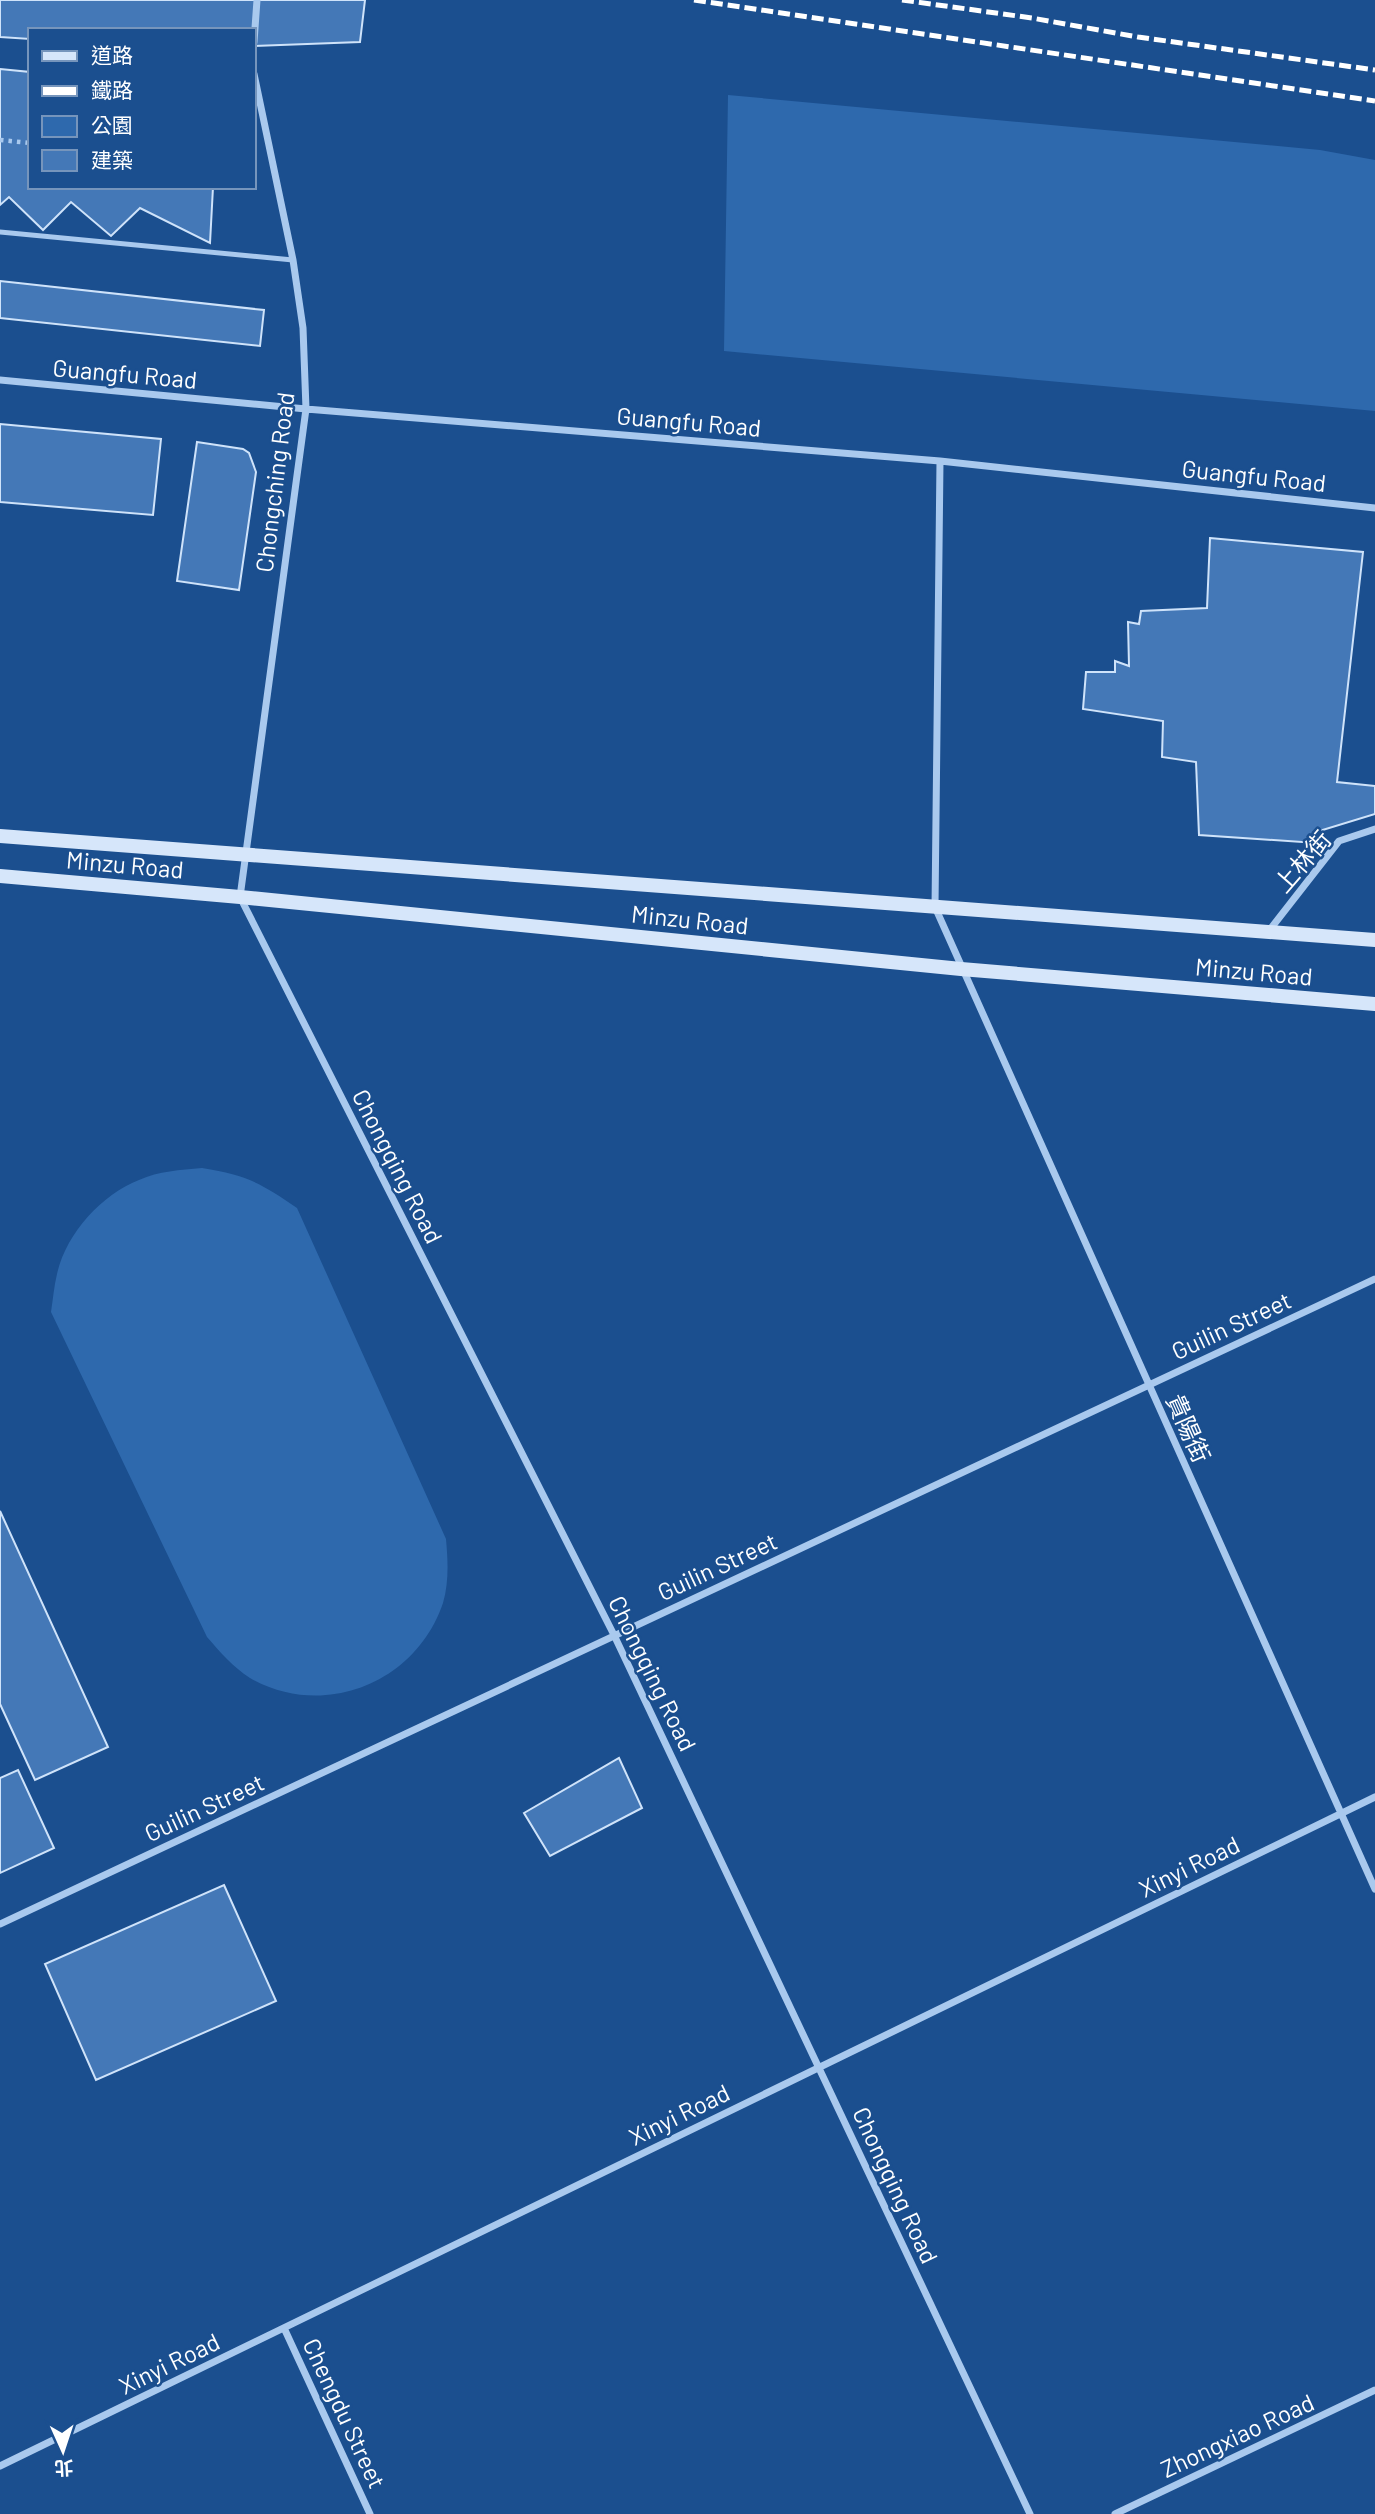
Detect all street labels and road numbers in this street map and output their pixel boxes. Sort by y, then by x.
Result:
street label: Guangfu Road [52,352,198,394]
street label: Chongching Road [249,390,299,574]
street label: Guangfu Road [616,400,762,442]
street label: Guangfu Road [1180,453,1328,497]
street label: 上林街 [1267,824,1337,898]
street label: Minzu Road [65,844,185,884]
street label: Minzu Road [630,898,750,940]
street label: Minzu Road [1194,951,1314,991]
street label: Chongqing Road [347,1084,449,1248]
street label: Guilin Street [1167,1285,1295,1365]
street label: 貴陽街 [1161,1389,1217,1467]
street label: Guilin Street [653,1526,781,1606]
street label: Chongqing Road [603,1591,703,1755]
street label: Guilin Street [140,1767,268,1847]
street label: Xinyi Road [1134,1829,1244,1903]
street label: Xinyi Road [624,2077,734,2151]
street label: Chongqing Road [847,2102,945,2268]
street label: Xinyi Road [114,2326,224,2400]
street label: Chengdu Street [298,2333,392,2493]
street label: Zhongxiao Road [1156,2387,1318,2483]

